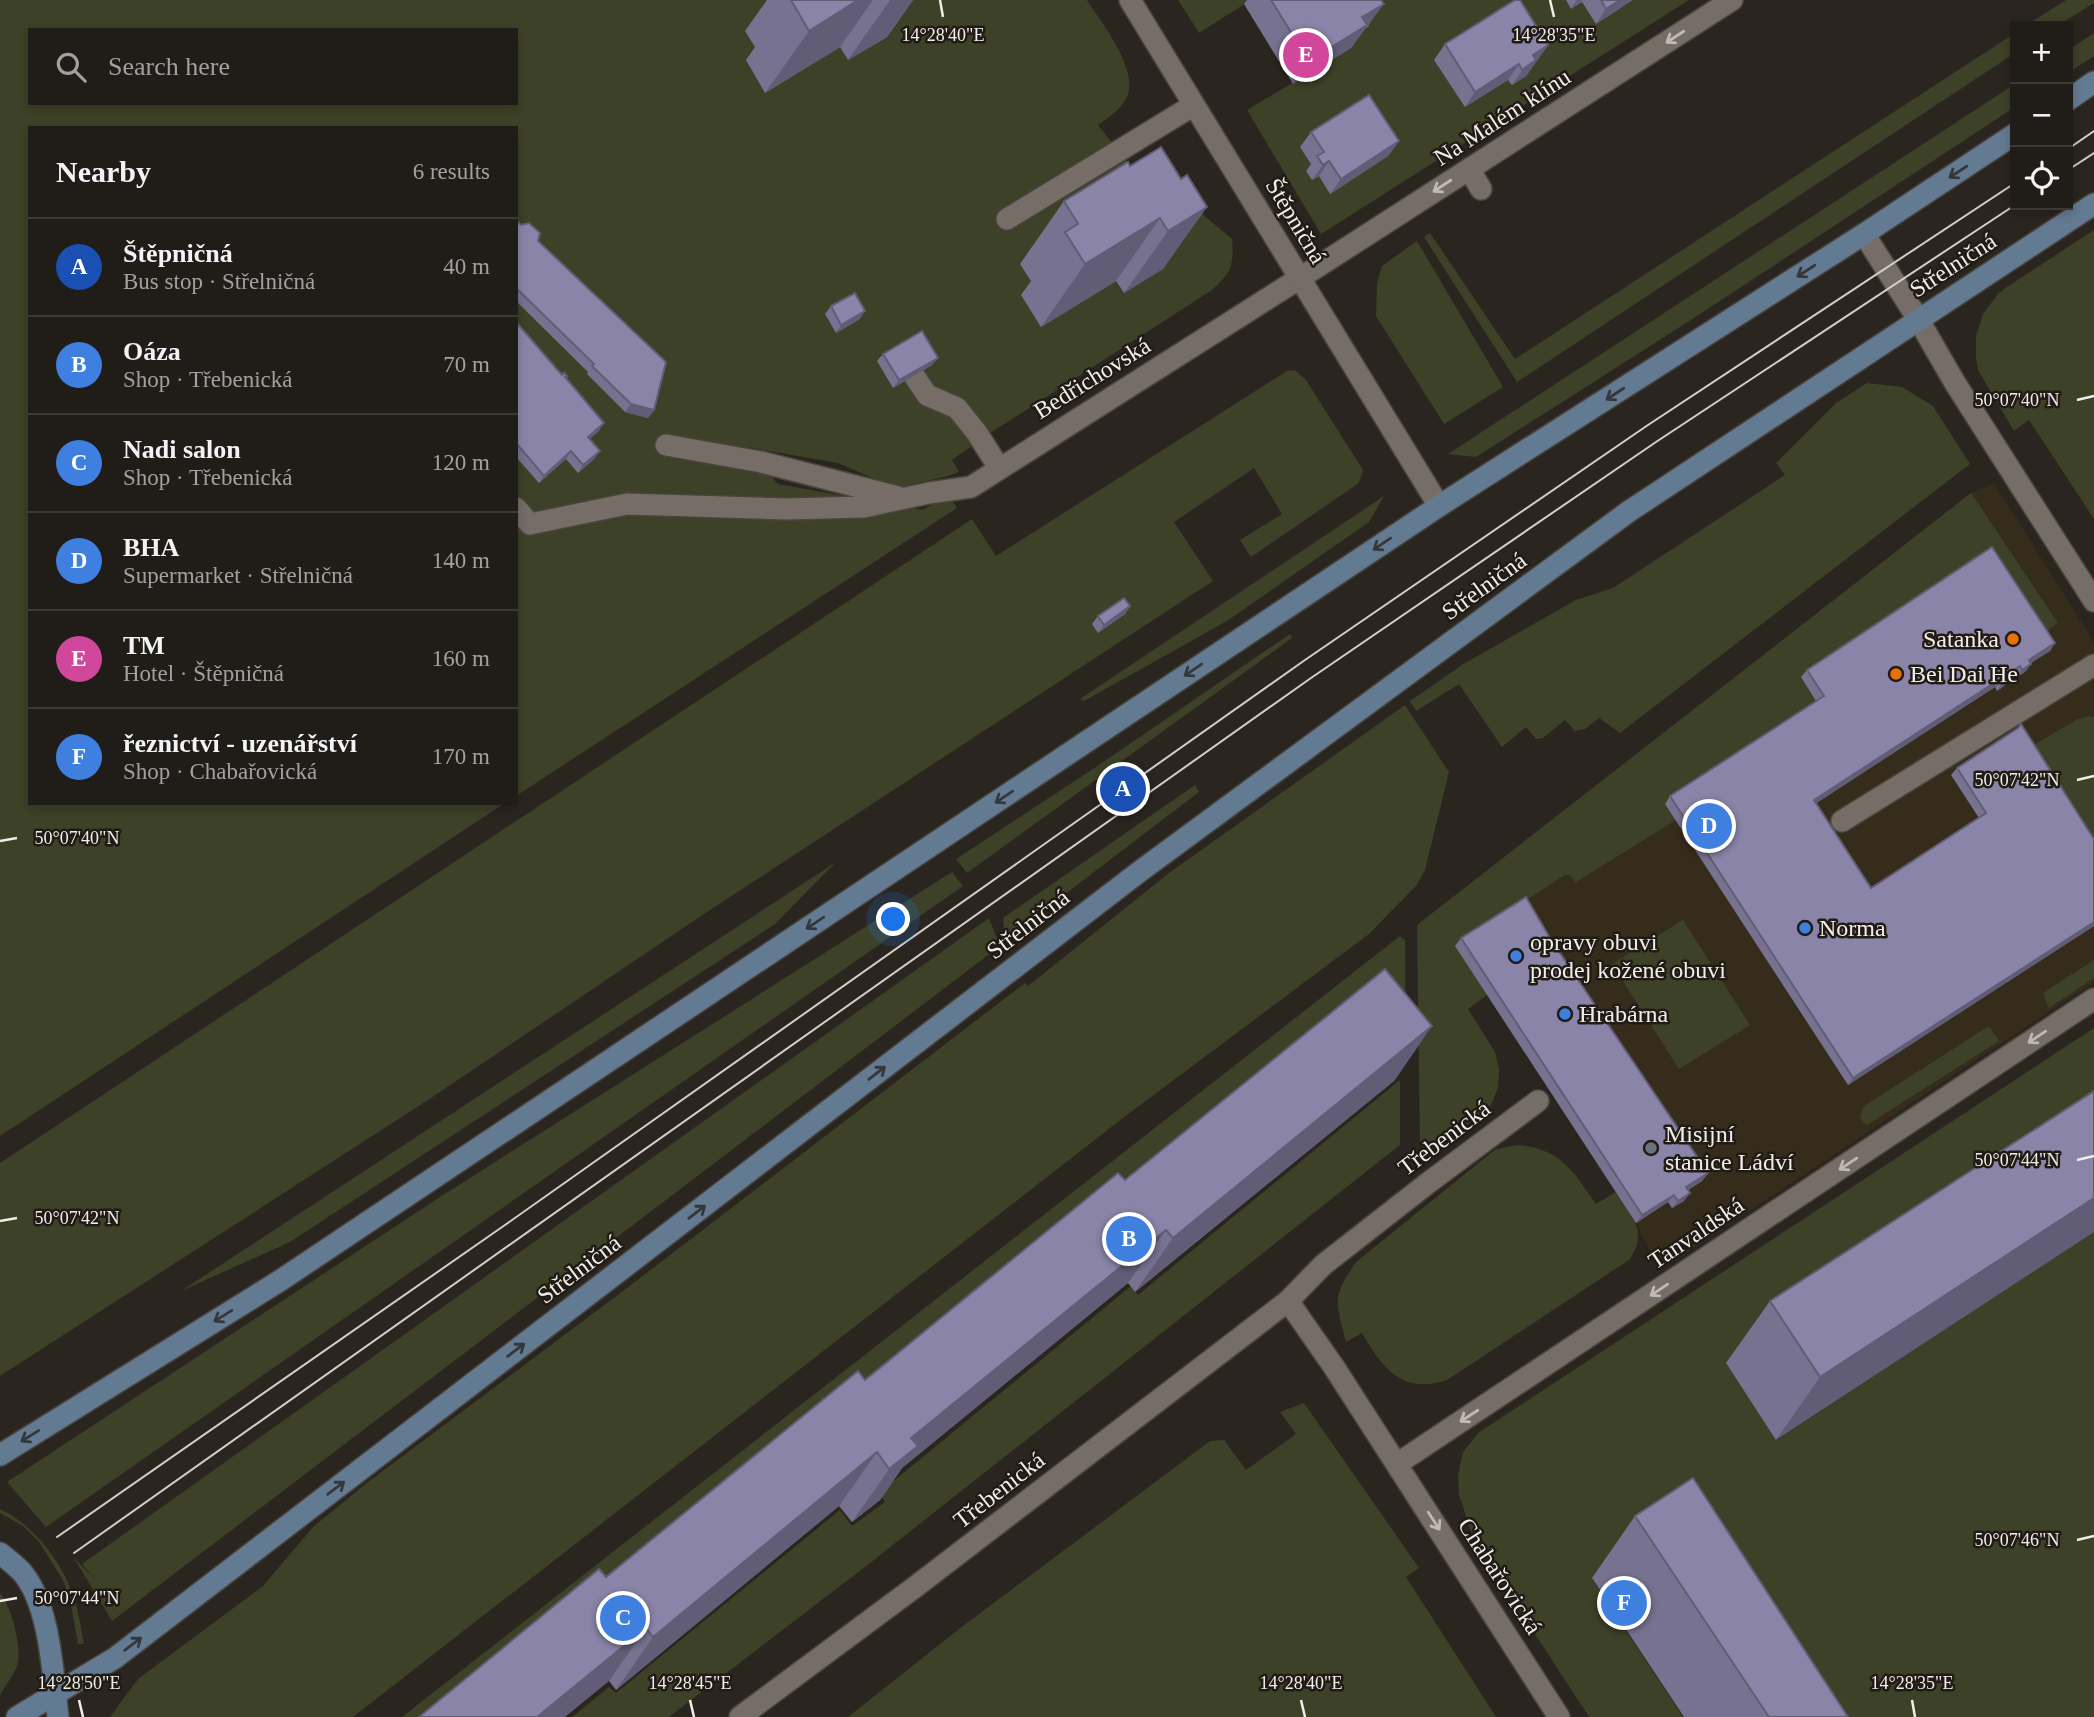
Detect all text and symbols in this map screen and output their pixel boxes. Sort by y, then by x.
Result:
map controls [2010,21,2073,210]
button: + [2010,21,2073,84]
text: 14°28'40"E [902,25,984,45]
text: 14°28'35"E [1513,25,1595,45]
search box [28,28,518,105]
pin: E [1283,29,1329,81]
one-way arrow [1666,30,1685,44]
icon: search [52,48,90,86]
text: Search here [108,52,230,81]
street label: Na Malém klínu [1429,63,1575,171]
button: − [2010,84,2073,147]
button: locate [2010,147,2073,210]
text: Nearby [56,155,151,188]
text: 6 results [413,159,490,184]
one-way arrow [1949,164,1968,179]
street label: Štěpničná [1260,174,1332,269]
one-way arrow [1433,180,1453,194]
street label: Střelničná [1905,227,2001,302]
text: Štěpničná [123,239,233,268]
text: A [71,254,87,279]
text: 40 m [443,254,490,279]
one-way arrow [1797,263,1816,278]
text: Bus stop · Střelničná [123,269,315,294]
street label: Bedřichovská [1029,332,1155,424]
text: Oáza [123,337,181,366]
text: B [71,352,87,377]
text: 70 m [443,352,490,377]
text: Shop · Třebenická [123,367,292,392]
one-way arrow [1605,387,1625,401]
text: 50°07'40"N [1975,390,2059,410]
text: Nadi salon [123,435,241,464]
text: C [71,450,87,475]
text: 120 m [432,450,490,475]
text: Shop · Třebenická [123,465,292,490]
text: BHA [123,533,179,562]
one-way arrow [1373,537,1392,551]
street label: Střelničná [1437,547,1531,625]
text: D [71,548,87,573]
text: 140 m [432,548,490,573]
text: Supermarket · Střelničná [123,563,353,588]
place label: Satanka [1923,626,1999,652]
text: TM [123,631,165,660]
marker: Satanka [2005,631,2021,647]
text: E [71,646,87,671]
text: 160 m [432,646,490,671]
text: Hotel · Štěpničná [123,661,284,686]
place label: Bei Dai He [1910,661,2018,687]
one-way arrow [1184,663,1203,678]
marker: Bei Dai He [1888,666,1904,682]
text: řeznictví - uzenářství [123,729,357,758]
text: F [72,744,86,769]
text: 170 m [432,744,490,769]
text: Shop · Chabařovická [123,759,317,784]
pin: A [1100,763,1146,815]
text: 50°07'42"N [1975,770,2059,790]
one-way arrow [995,790,1014,804]
pin: D [1686,800,1732,852]
text: 50°07'40"N [35,828,119,848]
street label: Střelničná [982,884,1075,964]
your location [876,902,910,936]
place label: Norma [1819,915,1886,941]
one-way arrow [805,916,825,930]
marker: Norma [1797,920,1813,936]
place label: opravy obuvi prodej kožené obuvi [1530,929,1726,983]
marker: opravy obuvi prodej kožené obuvi [1508,948,1524,964]
place label: Hrabárna [1579,1001,1669,1027]
marker: Hrabárna [1557,1006,1573,1022]
one-way arrow [2028,1030,2047,1044]
one-way arrow [867,1066,886,1081]
street label: Třebenická [1393,1095,1495,1181]
place label: Misijní stanice Ládví [1665,1121,1794,1175]
marker: Misijní stanice Ládví [1643,1140,1659,1156]
text: 50°07'44"N [1975,1150,2059,1170]
one-way arrow [1839,1156,1858,1171]
street label: Tanvaldská [1644,1192,1749,1274]
one-way arrow [687,1204,706,1219]
text: 50°07'42"N [35,1208,119,1228]
pin: B [1106,1213,1152,1265]
street label: Střelničná [532,1229,626,1309]
one-way arrow [1650,1283,1669,1297]
one-way arrow [213,1309,233,1323]
one-way arrow [507,1343,525,1358]
one-way arrow [1460,1409,1480,1423]
one-way arrow [20,1430,40,1444]
street label: Třebenická [948,1446,1050,1533]
one-way arrow [326,1481,344,1496]
one-way arrow [1427,1511,1441,1531]
street label: Chabařovická [1453,1513,1547,1639]
text: 50°07'46"N [1975,1530,2059,1550]
pin: F [1601,1577,1647,1629]
text: 50°07'44"N [35,1588,119,1608]
pin: C [600,1592,646,1644]
one-way arrow [123,1636,142,1651]
text: 14°28'50"E [38,1673,120,1693]
text: 14°28'45"E [649,1673,731,1693]
text: 14°28'40"E [1260,1673,1342,1693]
text: 14°28'35"E [1871,1673,1953,1693]

